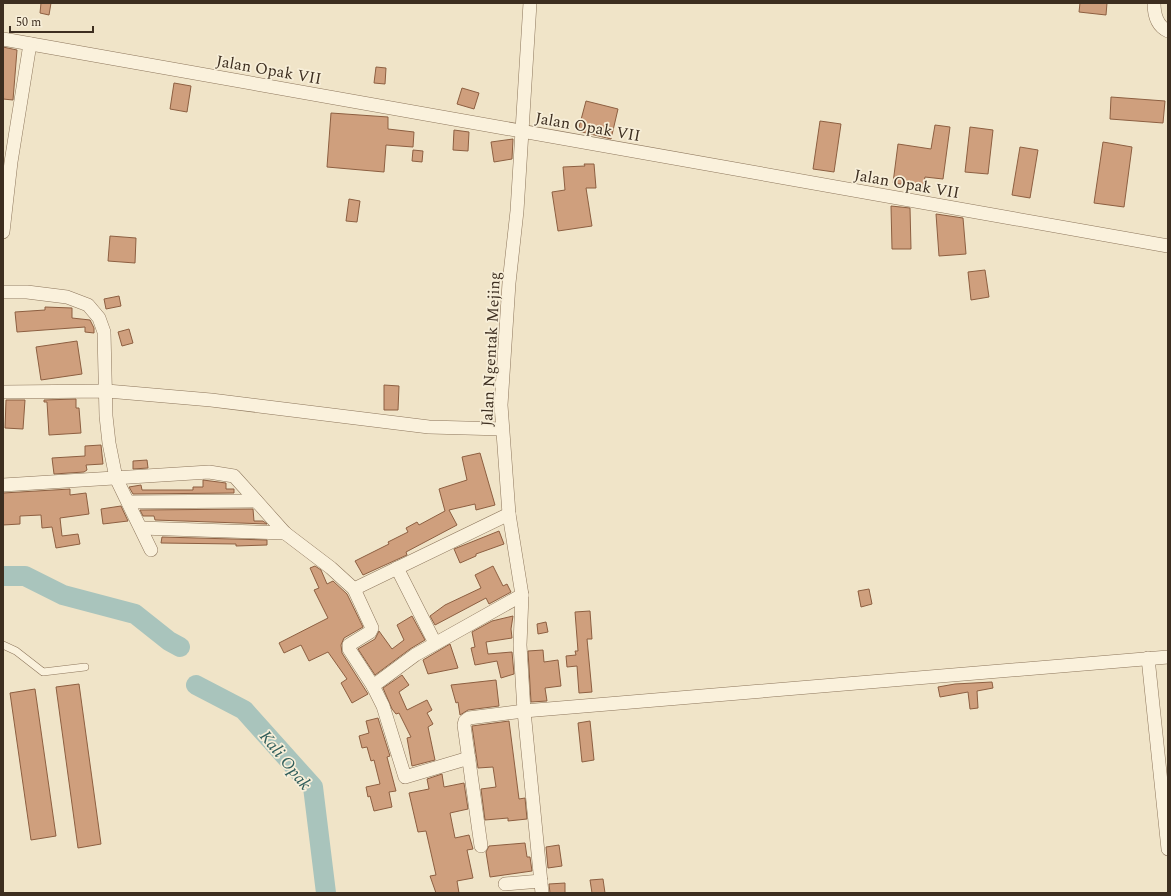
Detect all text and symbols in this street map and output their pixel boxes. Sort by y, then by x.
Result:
scale bar [10,8,93,34]
text: 50 m [16,13,41,32]
street label: Jalan Opak VII [214,49,323,91]
street label: Jalan Opak VII [533,106,642,148]
street label: Jalan Opak VII [852,163,961,205]
street label: Jalan Ngentak Mejing [475,271,507,427]
water label: Kali Opak [253,725,318,796]

